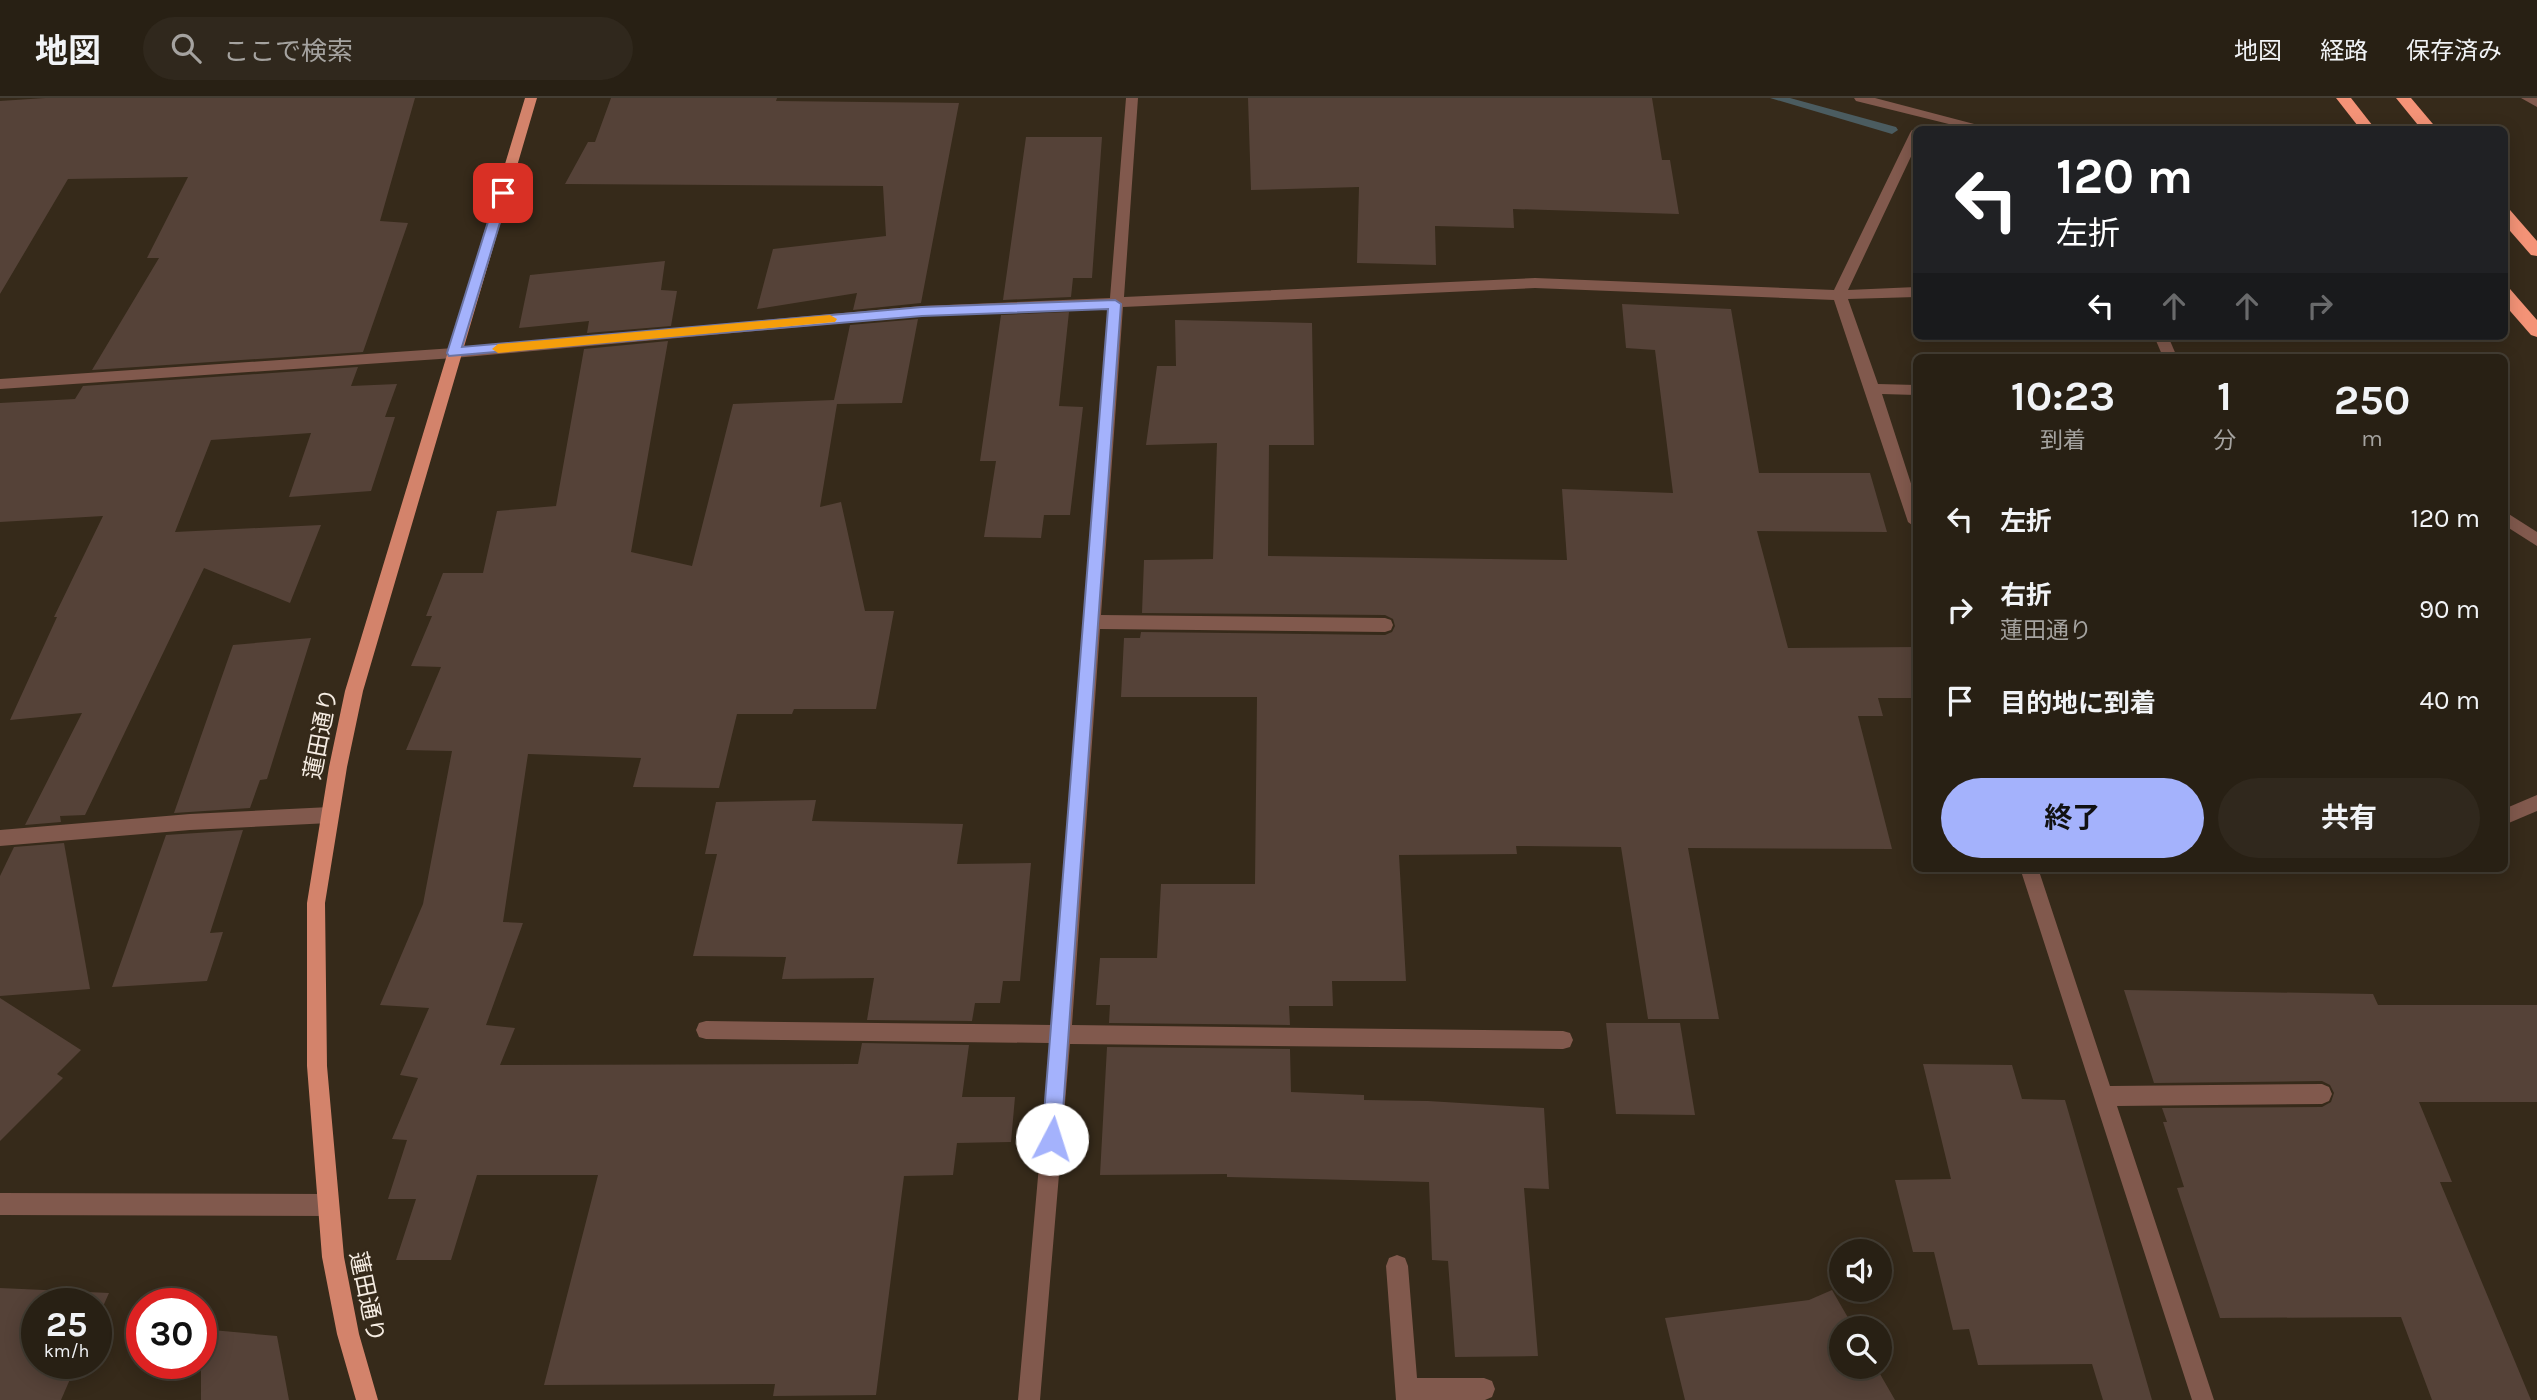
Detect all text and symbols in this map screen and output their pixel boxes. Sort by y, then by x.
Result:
search box [143,17,633,80]
icon: search [167,29,205,67]
text: 地図 [35,32,101,70]
text: ここで検索 [223,36,353,67]
text: 地図 [2234,37,2282,65]
text: 経路 [2320,37,2368,65]
text: 保存済み [2406,37,2502,65]
text: 120 m [2056,148,2193,205]
icon: left [1941,154,2032,245]
pin [473,163,533,223]
icon: arrive [484,174,522,212]
text: 左折 [2056,215,2120,252]
icon: left [2082,287,2120,325]
icon: ahead [2155,287,2193,325]
icon: ahead [2228,287,2266,325]
icon: right [2301,287,2339,325]
text: 10:23 [2011,371,2115,421]
text: 1 [2217,371,2232,421]
text: 250 [2334,375,2410,425]
text: m [2361,425,2383,452]
text: 到着 [2040,427,2086,454]
text: 分 [2213,427,2236,454]
icon: left [1941,500,1979,538]
text: 120 m [2410,503,2480,534]
text: 左折 [2000,506,2052,537]
text: 右折 [2000,580,2052,611]
icon: right [1941,591,1979,629]
text: 90 m [2419,594,2480,625]
text: 蓮田通り [2000,617,2092,644]
icon: arrive [1941,682,1979,720]
text: 40 m [2420,685,2480,716]
street label: 蓮田通り [299,686,343,782]
text: 目的地に到着 [2000,688,2156,719]
button: 終了 [1941,778,2204,858]
button: 共有 [2218,778,2480,858]
position arrow [1015,1102,1089,1176]
map controls [1829,1239,1892,1379]
button: sound [1829,1239,1892,1302]
street label: 蓮田通り [344,1249,390,1345]
speed limit sign: 30 [126,1288,217,1379]
text: 25 [46,1304,87,1345]
button: search [1829,1316,1892,1379]
text: km/h [44,1340,89,1362]

